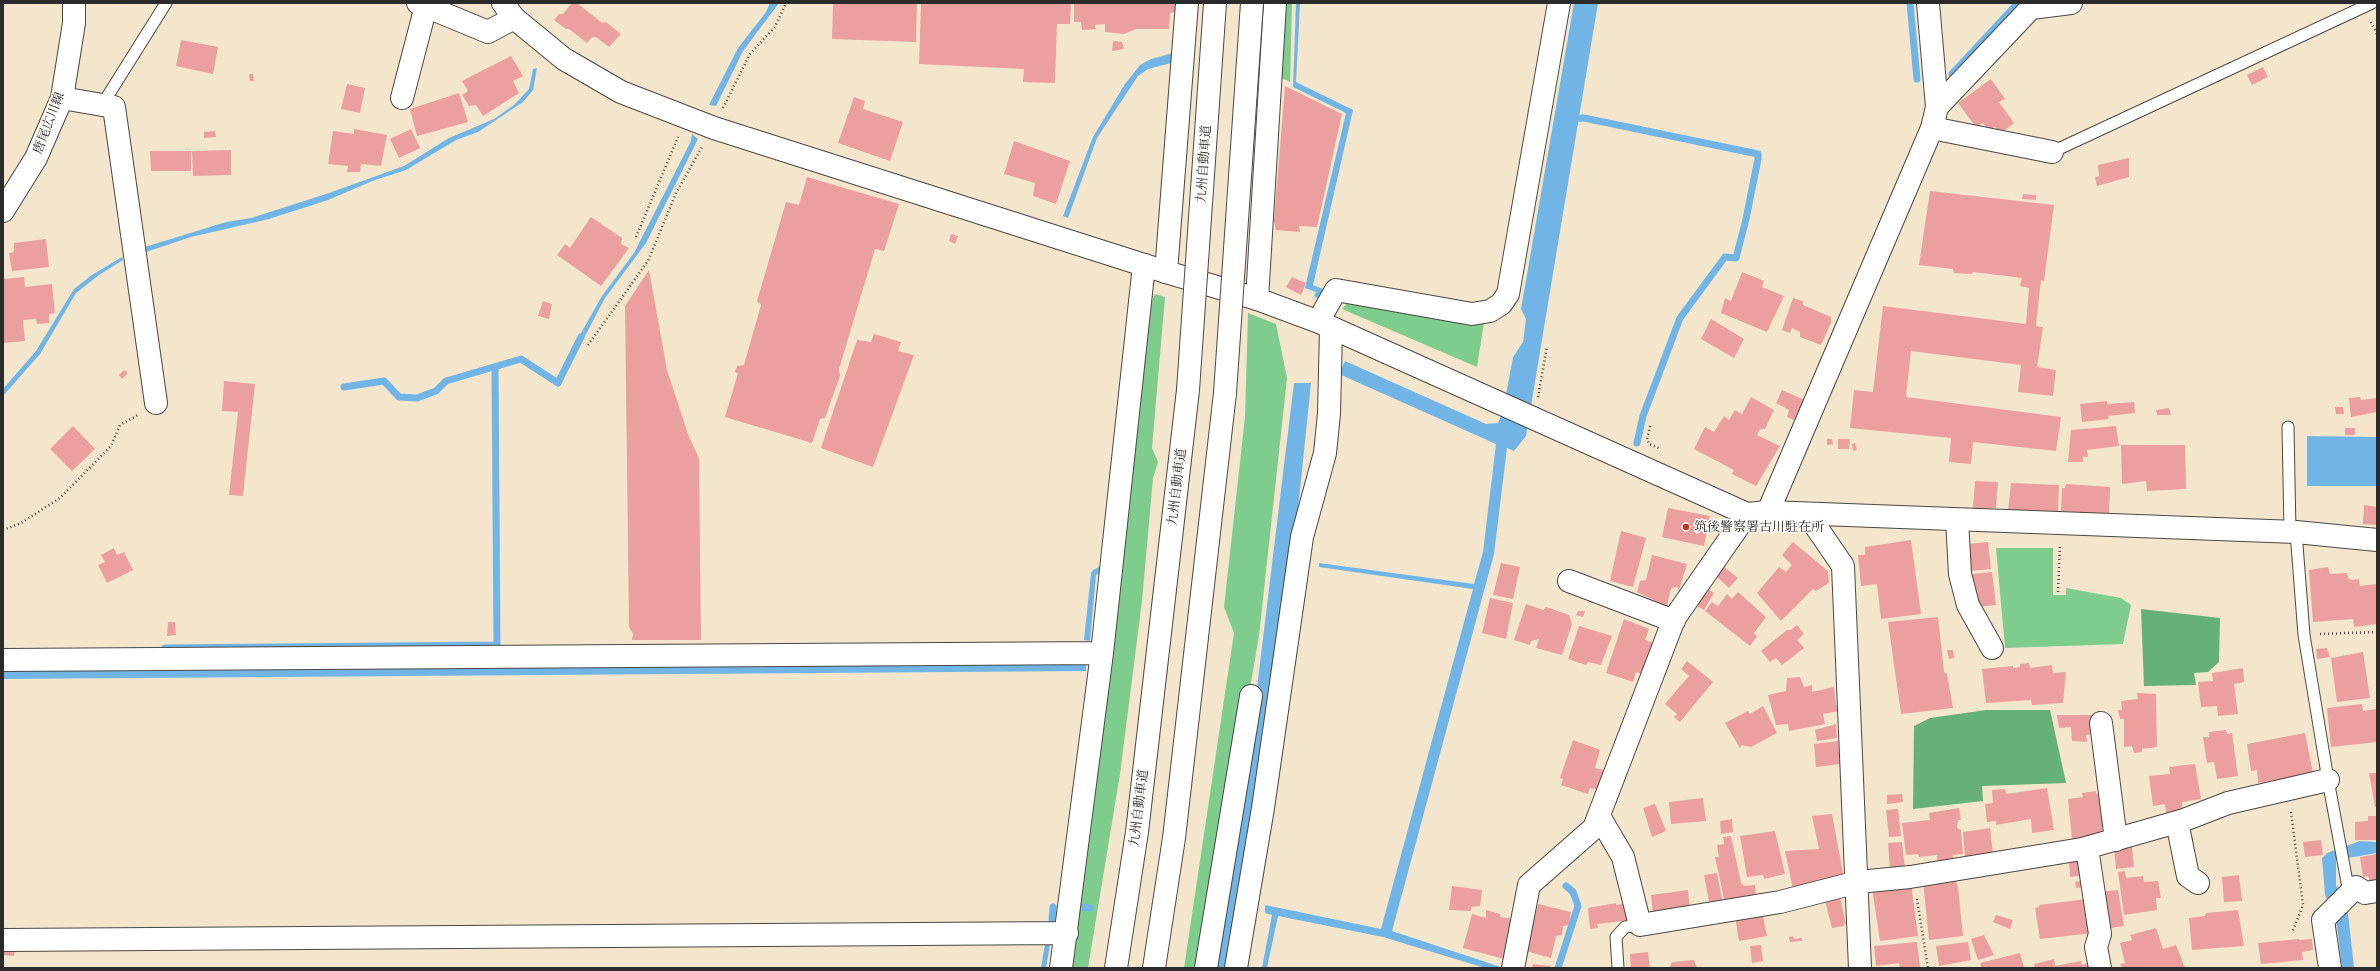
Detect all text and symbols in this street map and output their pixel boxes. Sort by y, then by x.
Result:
street label: 唐尾広川線 [30,90,68,156]
street label: 九州自動車道 [1193,125,1215,203]
street label: 九州自動車道 [1165,447,1189,527]
place label: 筑後警察署古川駐在所 [1694,519,1824,535]
marker: 筑後警察署古川駐在所 [1681,522,1691,532]
street label: 九州自動車道 [1127,768,1151,848]

